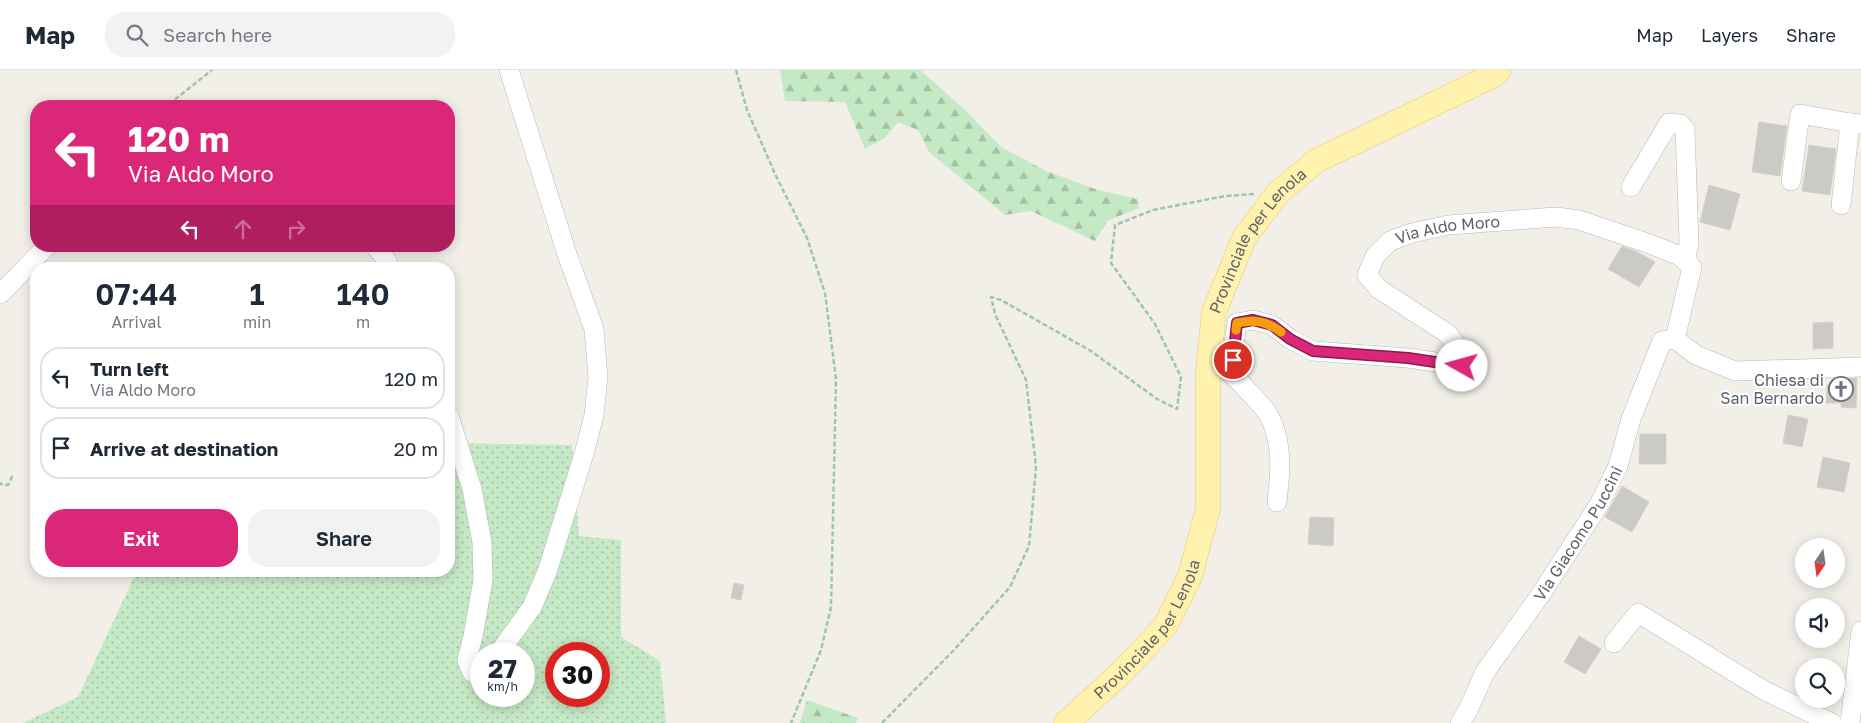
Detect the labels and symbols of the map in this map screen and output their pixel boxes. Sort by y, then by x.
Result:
street label: Provinciale per Lenola [1204,164,1310,316]
street label: Via Aldo Moro [1393,211,1501,248]
pin [1212,339,1254,381]
position arrow [1435,339,1487,391]
place label: Chiesa di San Bernardo [1720,370,1824,408]
church icon: Chiesa di San Bernardo [1828,376,1854,402]
street label: Via Giacomo Puccini [1529,463,1627,605]
north arrow [1795,538,1845,588]
street label: Provinciale per Lenola [1089,557,1204,703]
speed limit sign: 30 [545,642,610,707]

